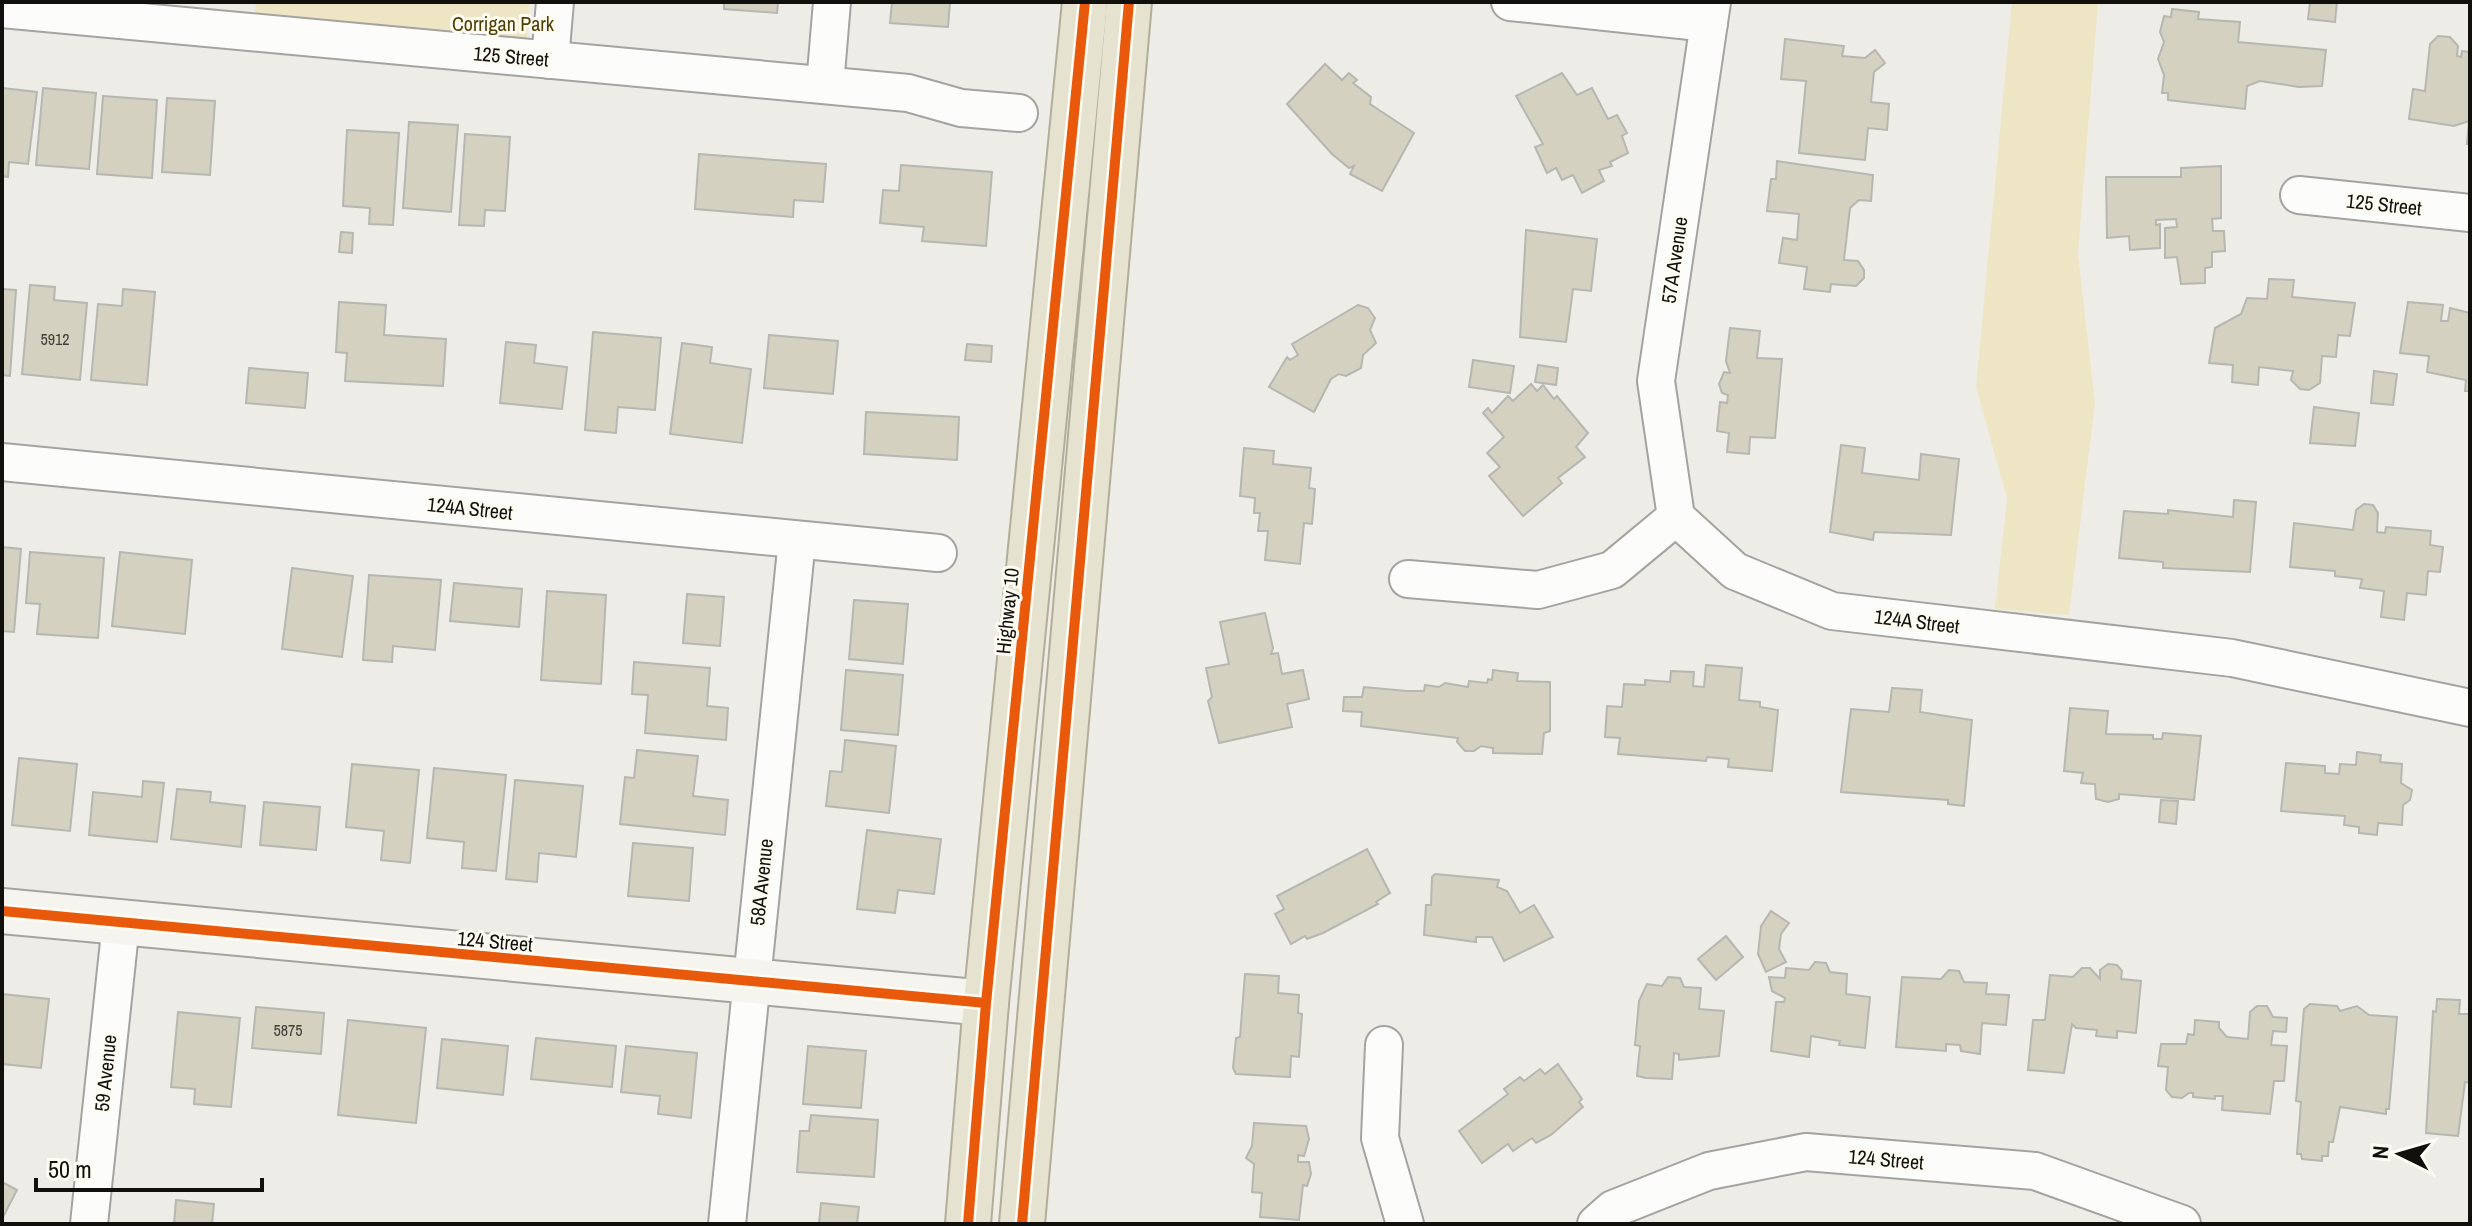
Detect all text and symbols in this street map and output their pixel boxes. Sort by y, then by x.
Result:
park label: Corrigan Park [452,10,555,37]
street label: 125 Street [472,39,550,73]
street label: 125 Street [2345,187,2423,221]
street label: 57A Avenue [1655,215,1693,305]
house number: 5912 [40,328,70,350]
street label: 124A Street [426,490,514,526]
street label: Highway 10 [989,567,1025,655]
street label: 124A Street [1873,602,1962,640]
street label: 58A Avenue [743,837,779,927]
street label: 124 Street [456,924,534,958]
house number: 5875 [273,1019,303,1041]
street label: 59 Avenue [88,1033,122,1113]
north arrow [2360,1114,2440,1194]
scale bar [36,1142,262,1192]
street label: 124 Street [1847,1142,1925,1176]
text: N [2365,1144,2396,1160]
text: 50 m [48,1153,92,1185]

